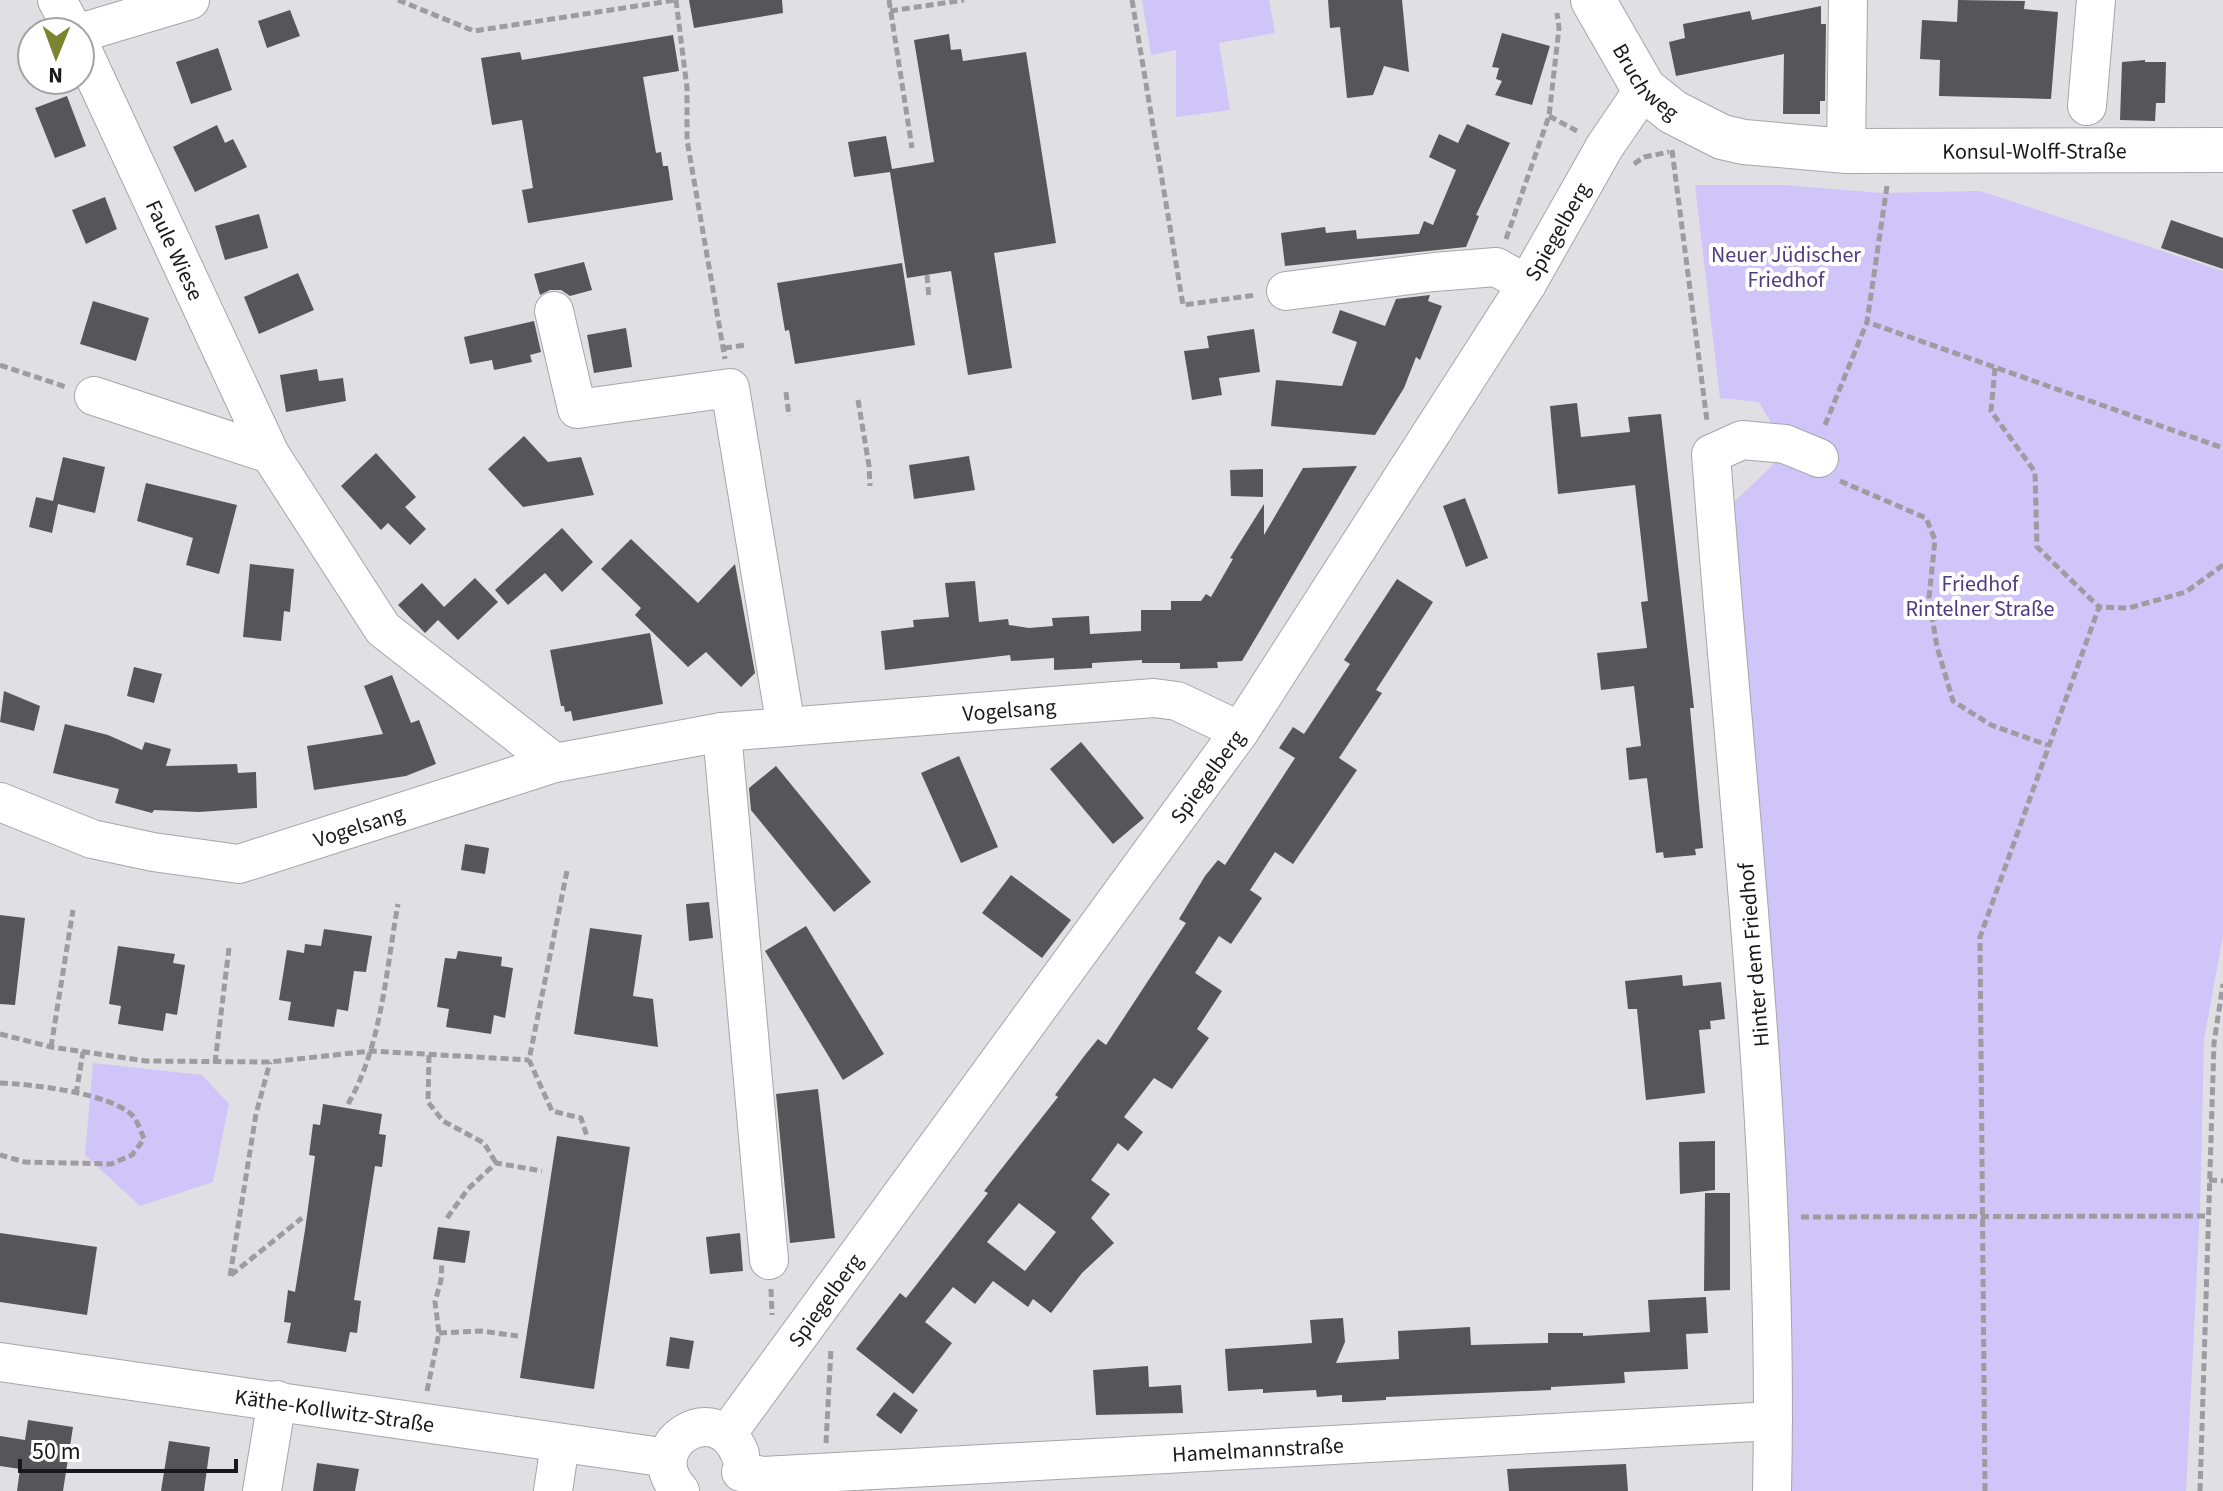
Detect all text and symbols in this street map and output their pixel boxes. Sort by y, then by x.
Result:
north arrow [16,16,96,96]
street label: Bruchweg [1604,38,1686,128]
text: N [48,59,63,91]
street label: Konsul-Wolff-Straße [1942,135,2127,168]
street label: Spiegelberg [1517,176,1598,287]
street label: Faule Wiese [137,195,212,306]
park label: Neuer Jüdischer Friedhof [1711,239,1861,296]
park label: Friedhof Rintelner Straße [1905,568,2055,625]
street label: Vogelsang [961,691,1057,730]
street label: Spiegelberg [1163,724,1253,831]
street label: Vogelsang [309,797,408,856]
street label: Hinter dem Friedhof [1730,860,1778,1048]
street label: Spiegelberg [781,1247,871,1354]
street label: Käthe-Kollwitz-Straße [232,1381,436,1441]
scale bar [20,1423,236,1473]
street label: Hamelmannstraße [1171,1429,1345,1471]
text: 50 m [32,1434,81,1469]

